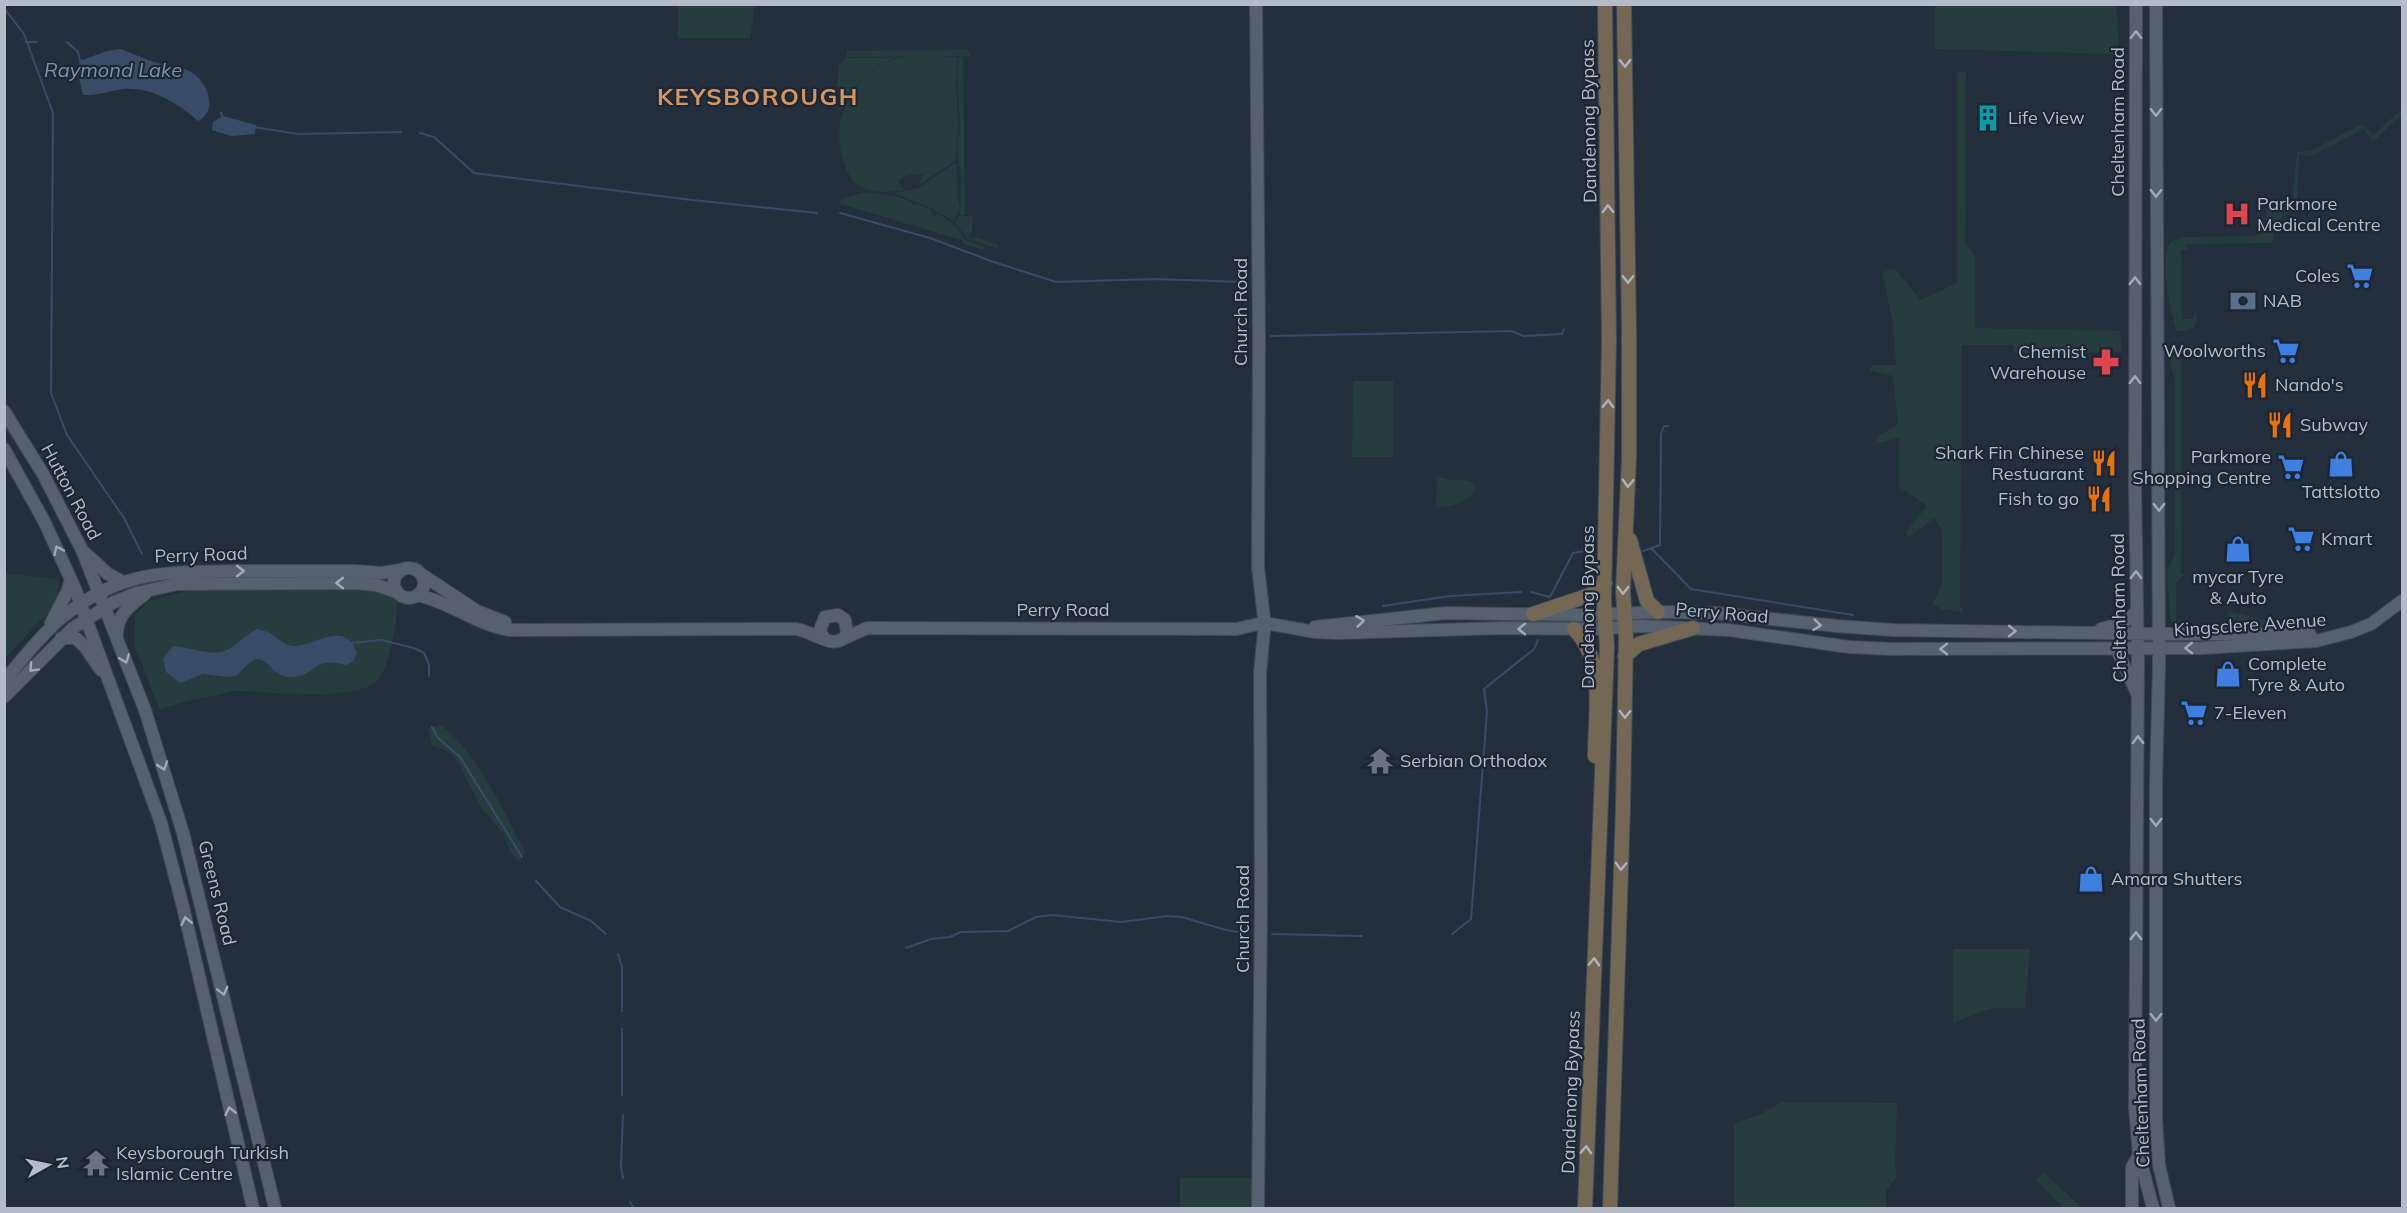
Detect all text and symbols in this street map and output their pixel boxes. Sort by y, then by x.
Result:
one-way arrow [2130,30,2142,39]
street label: Dandenong Bypass [1576,39,1601,203]
street label: Cheltenham Road [2106,47,2129,197]
water label: Raymond Lake [44,57,182,82]
one-way arrow [1619,58,1631,67]
district label: KEYSBOROUGH [657,81,859,111]
building icon: Life View [1973,103,2003,133]
place label: Life View [2008,106,2085,129]
one-way arrow [2150,107,2162,116]
one-way arrow [2150,189,2162,198]
place label: Parkmore Medical Centre [2257,192,2380,236]
hospital icon: Parkmore Medical Centre [2222,199,2252,229]
one-way arrow [1602,205,1614,214]
street label: Church Road [1229,258,1252,366]
supermarket icon: Coles [2345,261,2375,291]
place label: Coles [2295,264,2340,287]
one-way arrow [1622,274,1635,283]
one-way arrow [2129,277,2141,286]
bank icon: NAB [2228,286,2258,316]
place label: NAB [2263,289,2302,312]
supermarket icon: Woolworths [2271,336,2301,366]
place label: Woolworths [2164,339,2266,362]
place label: Chemist Warehouse [1990,340,2086,384]
pharmacy icon: Chemist Warehouse [2091,347,2121,377]
restaurant icon: Nando's [2240,370,2270,400]
place label: Nando's [2275,373,2344,396]
one-way arrow [2129,376,2141,385]
one-way arrow [1602,400,1614,409]
restaurant icon: Subway [2265,410,2295,440]
place label: Subway [2300,413,2368,436]
street label: Hutton Road [36,440,107,544]
place label: Shark Fin Chinese Restuarant [1935,441,2084,485]
place label: Parkmore Shopping Centre [2132,445,2271,489]
restaurant icon: Shark Fin Chinese Restuarant [2089,448,2119,478]
shop icon: Tattslotto [2326,449,2356,479]
supermarket icon: Parkmore Shopping Centre [2276,452,2306,482]
one-way arrow [1621,479,1634,488]
place label: Tattslotto [2302,480,2380,503]
restaurant icon: Fish to go [2084,484,2114,514]
place label: Fish to go [1998,487,2079,510]
one-way arrow [2153,503,2165,512]
supermarket icon: Kmart [2286,524,2316,554]
street label: Dandenong Bypass [1576,525,1599,689]
place label: Kmart [2321,527,2372,550]
street label: Cheltenham Road [2106,533,2131,683]
shop icon: mycar Tyre & Auto [2223,534,2253,564]
street label: Perry Road [154,541,248,568]
one-way arrow [54,546,66,557]
one-way arrow [235,565,244,577]
place label: mycar Tyre & Auto [2192,565,2284,609]
one-way arrow [2130,571,2142,580]
one-way arrow [335,577,344,589]
one-way arrow [1617,586,1629,595]
street label: Perry Road [1675,597,1769,628]
street label: Perry Road [1016,598,1110,621]
street label: Kingsclere Avenue [2173,608,2327,641]
one-way arrow [1356,615,1365,628]
one-way arrow [1813,618,1822,630]
one-way arrow [1517,622,1526,635]
one-way arrow [2008,624,2017,637]
one-way arrow [2184,642,2193,654]
one-way arrow [1940,643,1949,655]
place label: Complete Tyre & Auto [2248,652,2345,696]
one-way arrow [117,653,130,663]
shop icon: Complete Tyre & Auto [2213,659,2243,689]
one-way arrow [29,661,40,671]
supermarket icon: 7-Eleven [2179,698,2209,728]
place label: 7-Eleven [2214,701,2287,724]
one-way arrow [1618,710,1631,719]
one-way arrow [2132,735,2144,744]
temple icon: Serbian Orthodox [1365,746,1395,776]
place label: Serbian Orthodox [1400,749,1548,772]
one-way arrow [156,760,169,771]
one-way arrow [2150,818,2162,827]
street label: Greens Road [193,838,242,948]
one-way arrow [1615,861,1628,870]
shop icon: Amara Shutters [2076,864,2106,894]
street label: Church Road [1231,865,1254,973]
place label: Amara Shutters [2111,867,2242,890]
one-way arrow [181,916,194,926]
one-way arrow [2129,931,2142,940]
one-way arrow [1588,957,1601,966]
one-way arrow [215,986,228,996]
street label: Dandenong Bypass [1556,1010,1585,1174]
one-way arrow [2150,1013,2162,1022]
street label: Cheltenham Road [2126,1018,2155,1168]
one-way arrow [225,1106,238,1116]
north arrow [18,1135,78,1195]
place label: Keysborough Turkish Islamic Centre [116,1141,289,1185]
one-way arrow [1580,1146,1593,1155]
temple icon: Keysborough Turkish Islamic Centre [81,1148,111,1178]
text: N [52,1155,74,1170]

